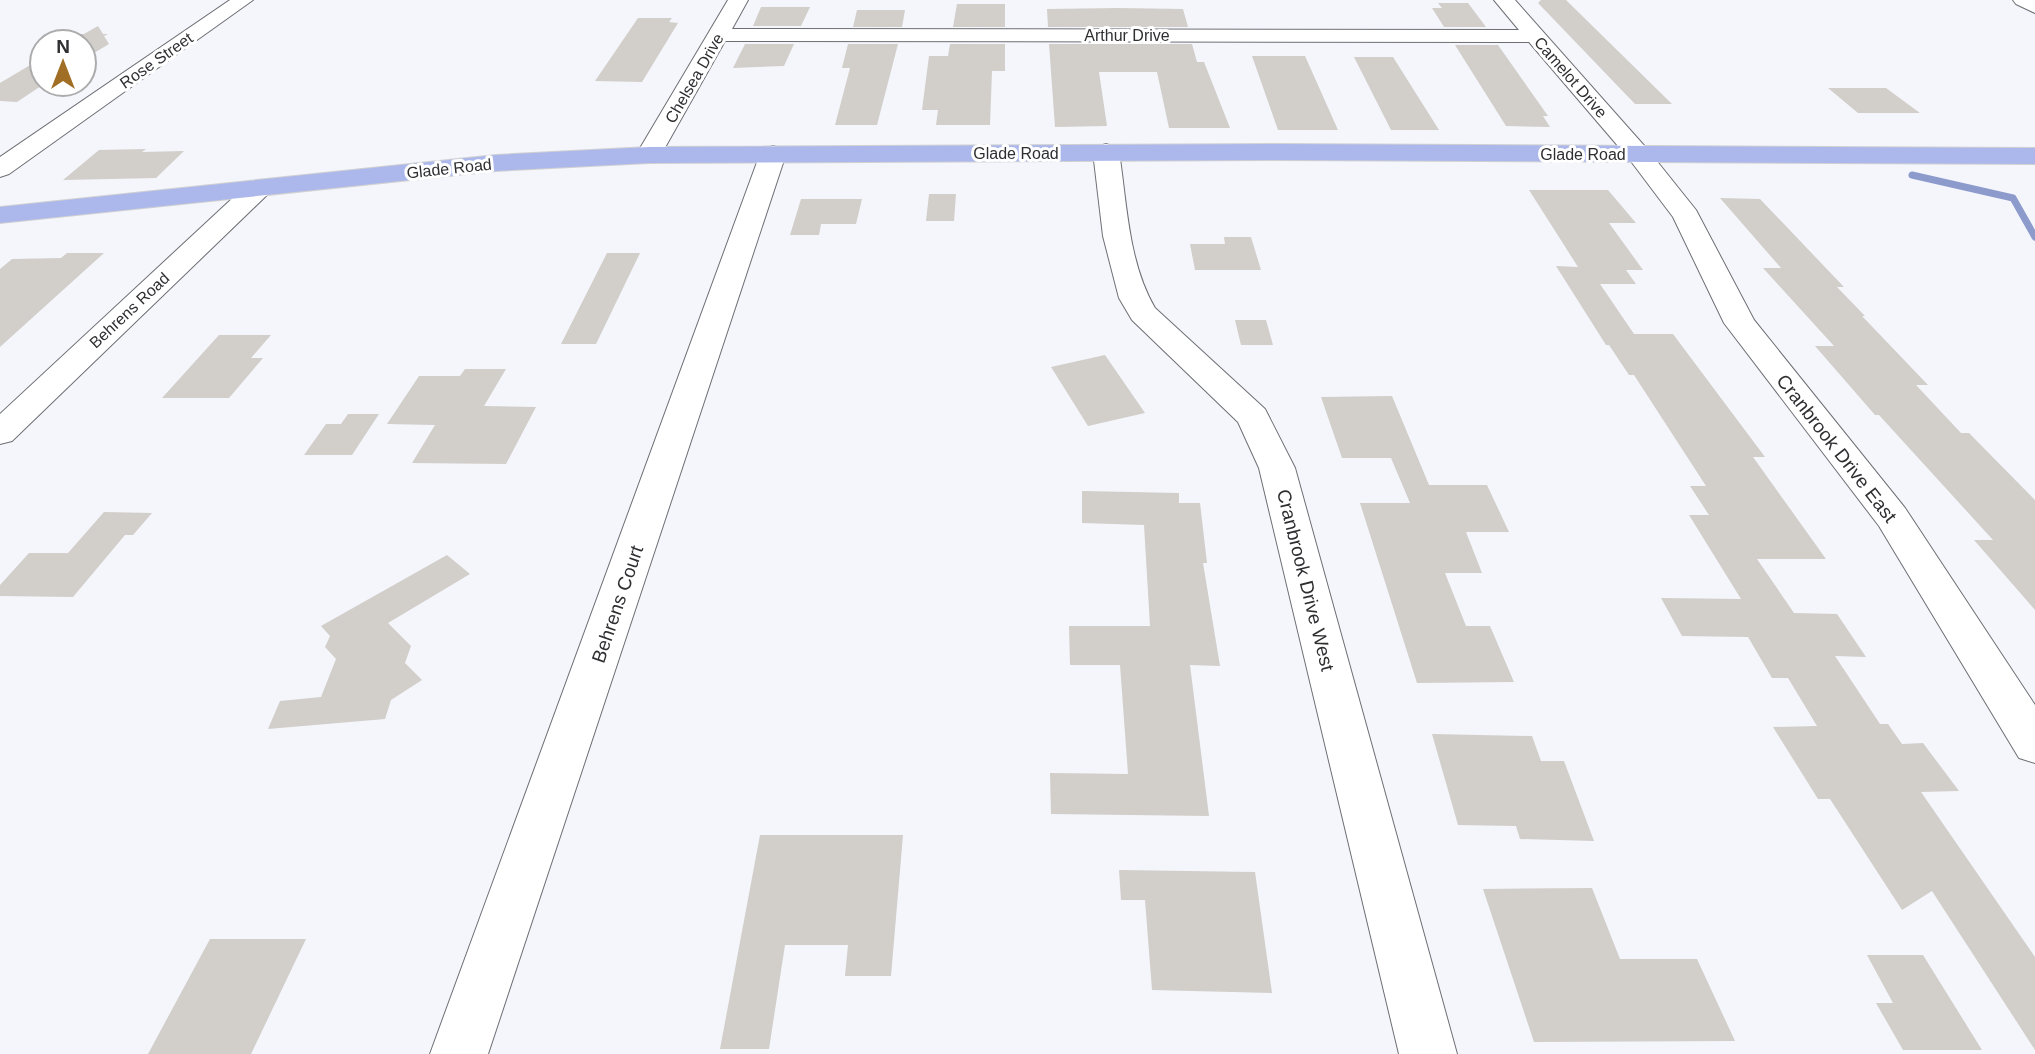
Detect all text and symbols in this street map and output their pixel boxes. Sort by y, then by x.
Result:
street label: Arthur Drive [1084,27,1170,44]
north arrow [28,28,98,98]
street label: Rose Street [117,29,196,92]
street label: Chelsea Drive [662,30,727,126]
street label: Camelot Drive [1531,34,1610,121]
text: N [56,36,70,57]
street label: Glade Road [973,145,1059,162]
street label: Glade Road [1540,146,1626,163]
street label: Glade Road [406,156,492,181]
street label: Behrens Road [86,269,173,351]
street label: Cranbrook Drive East [1772,370,1901,527]
street label: Cranbrook Drive West [1273,487,1338,674]
street label: Behrens Court [588,542,648,666]

